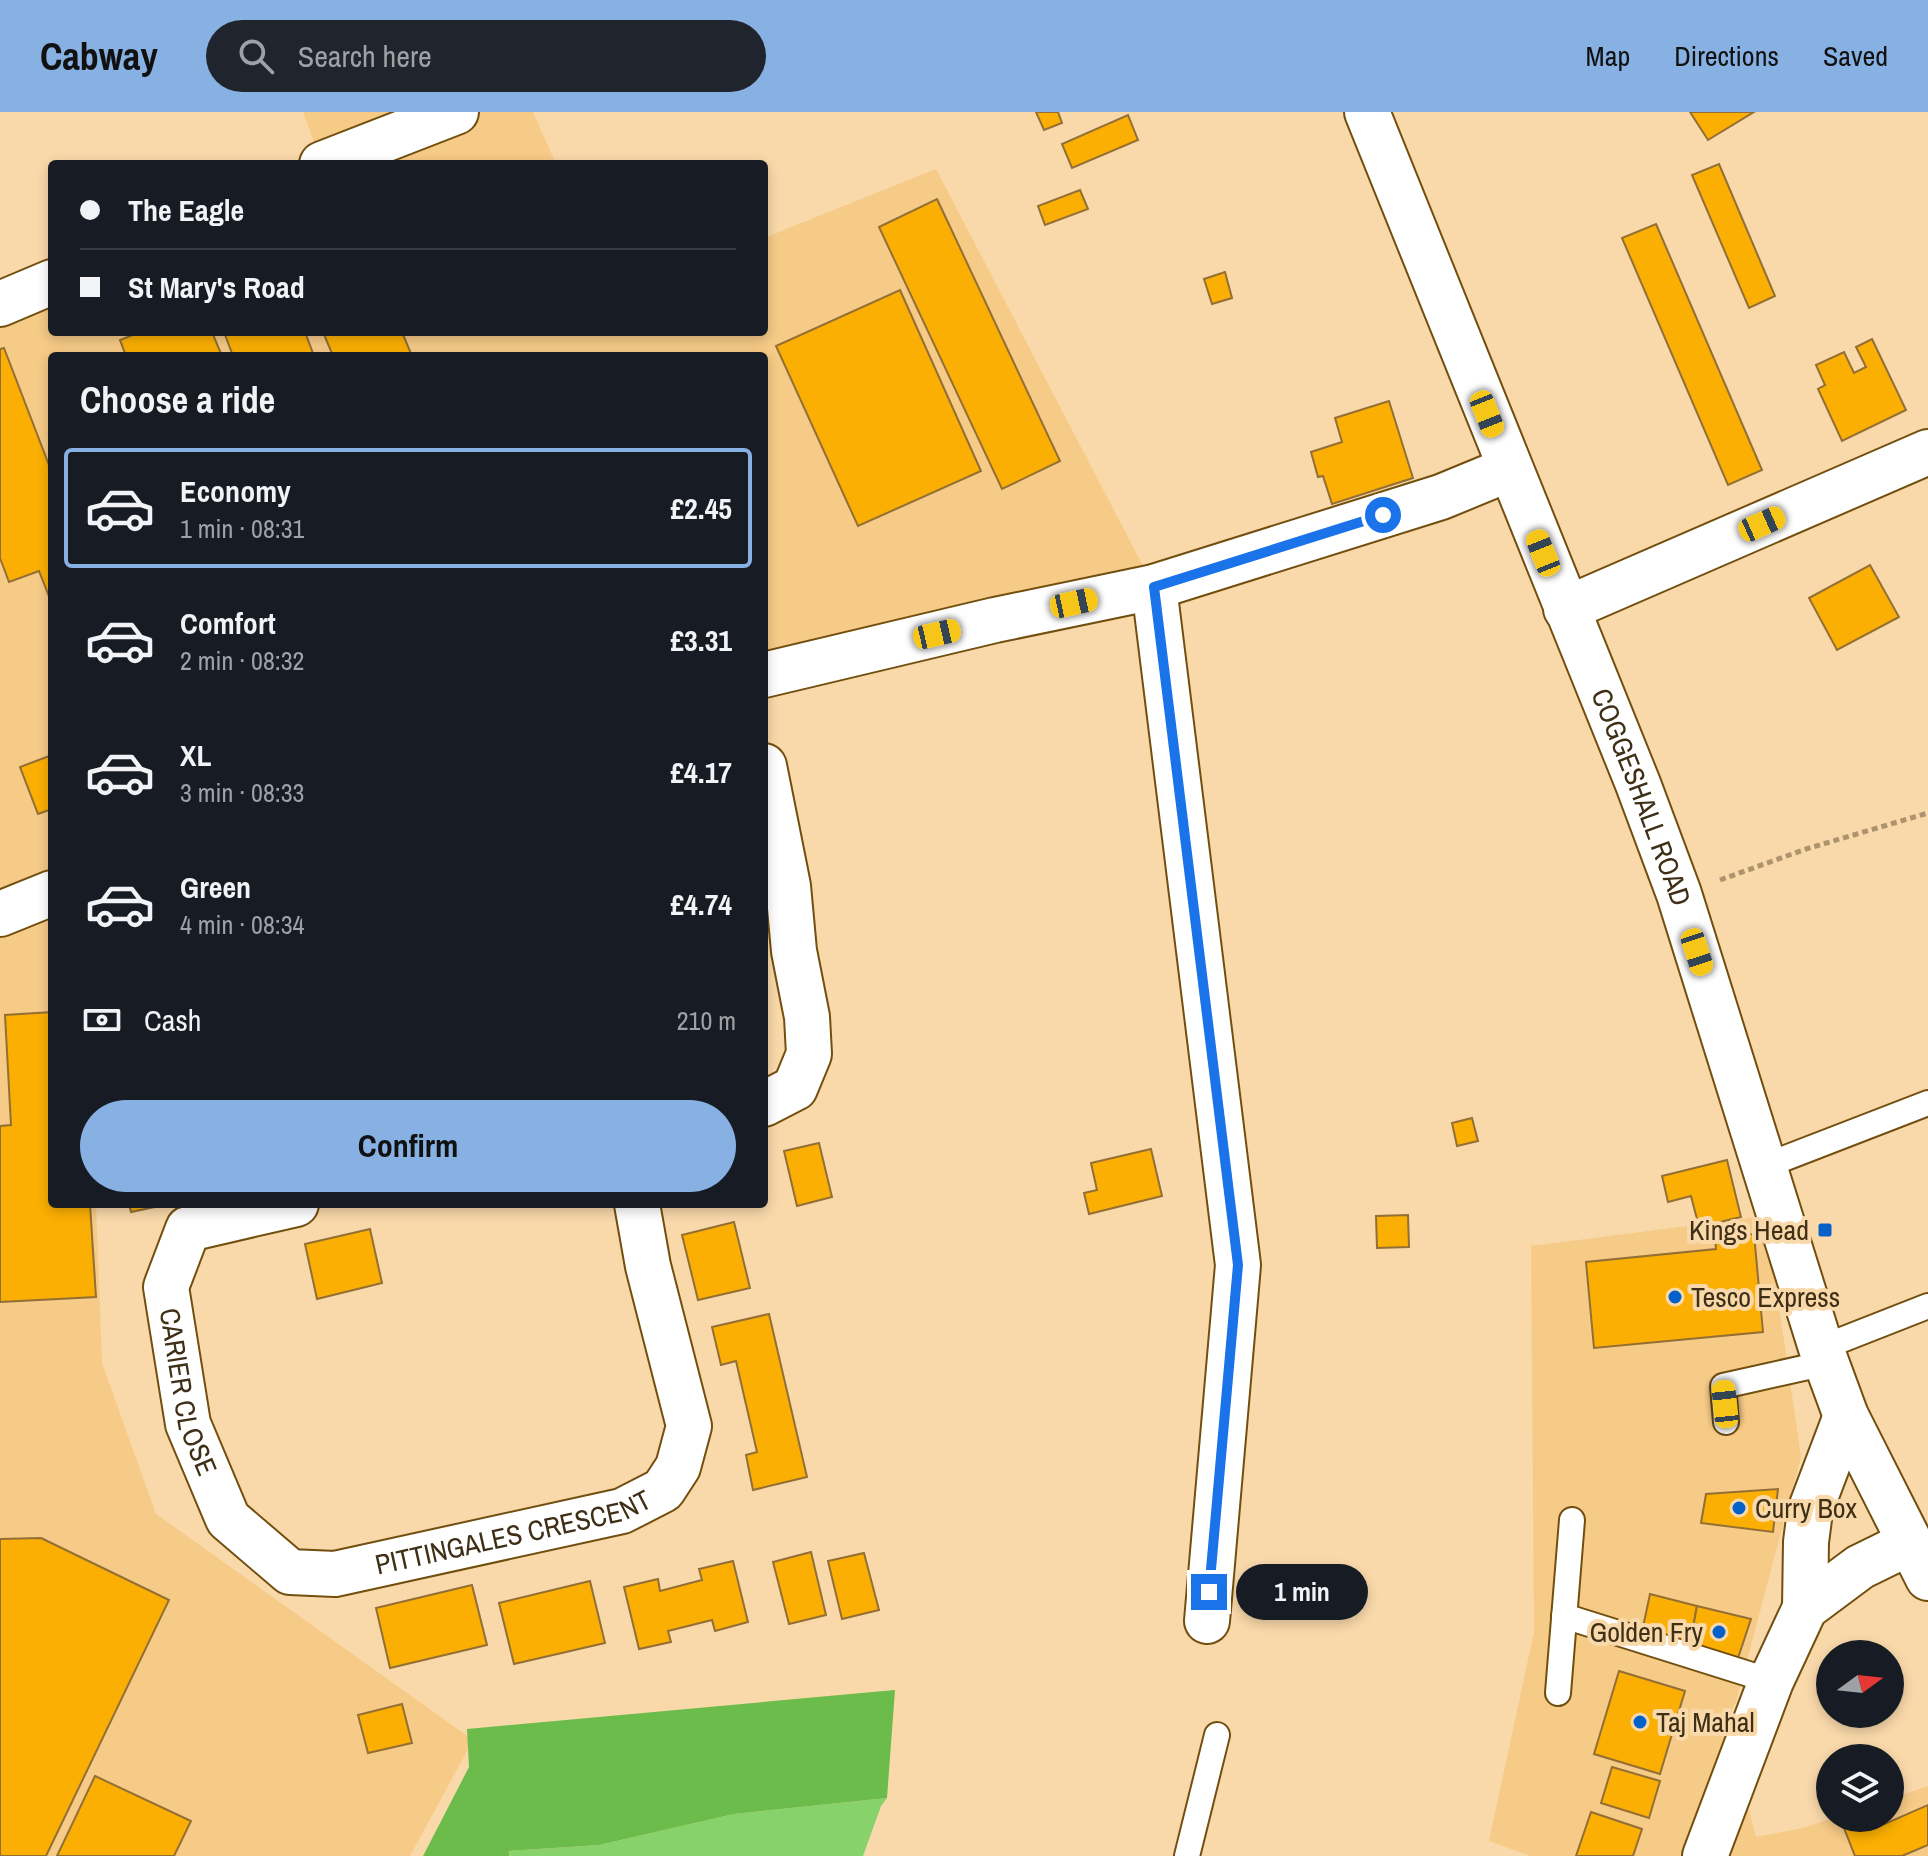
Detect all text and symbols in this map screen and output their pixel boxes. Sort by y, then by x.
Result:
search box [206,20,766,92]
text: Cabway [40,31,158,82]
icon: search [234,34,278,78]
text: Search here [298,36,432,76]
text: Map [1586,37,1630,75]
text: Directions [1674,37,1779,75]
text: Saved [1823,37,1888,75]
text: The Eagle [128,190,244,230]
text: St Mary's Road [128,267,305,307]
text: Choose a ride [80,376,275,424]
car [1467,387,1507,441]
text: Economy [180,471,291,511]
icon: car [84,472,156,544]
text: £2.45 [670,488,732,528]
route start [1365,497,1401,533]
car [1735,503,1789,545]
text: 1 min · 08:31 [180,511,304,546]
car [1523,526,1563,580]
car [1048,586,1100,620]
text: Comfort [180,603,276,643]
icon: car [84,604,156,676]
car [911,617,963,651]
text: £3.31 [670,620,732,660]
text: 2 min · 08:32 [180,643,304,678]
street label: COGGESHALL ROAD [1582,683,1700,910]
text: XL [180,735,211,775]
icon: car [84,736,156,808]
text: £4.17 [670,752,732,792]
text: 3 min · 08:33 [180,775,304,810]
text: Green [180,867,251,907]
icon: car [84,868,156,940]
text: £4.74 [670,884,732,924]
text: 4 min · 08:34 [180,907,304,942]
car [1678,925,1716,979]
icon: cash [80,998,124,1042]
text: Cash [144,1000,201,1040]
text: 210 m [677,1003,736,1038]
button: Confirm [80,1100,736,1192]
place label: Kings Head [1689,1211,1809,1249]
marker: Kings Head [1816,1221,1834,1239]
place label: Tesco Express [1691,1278,1840,1316]
marker: Tesco Express [1666,1288,1684,1306]
street label: CARIER CLOSE [151,1305,226,1481]
car [1711,1379,1739,1429]
street label: PITTINGALES CRESCENT [372,1480,657,1584]
place label: Curry Box [1755,1489,1858,1527]
marker: Curry Box [1730,1499,1748,1517]
callout: 1 min [1237,1564,1369,1620]
route end [1191,1574,1227,1610]
text: 1 min [1274,1574,1330,1609]
place label: Golden Fry [1589,1613,1704,1651]
marker: Golden Fry [1710,1623,1728,1641]
north arrow [1816,1640,1904,1728]
map controls [1816,1640,1904,1832]
place label: Taj Mahal [1656,1703,1755,1741]
marker: Taj Mahal [1631,1713,1649,1731]
button: layers [1816,1744,1904,1832]

